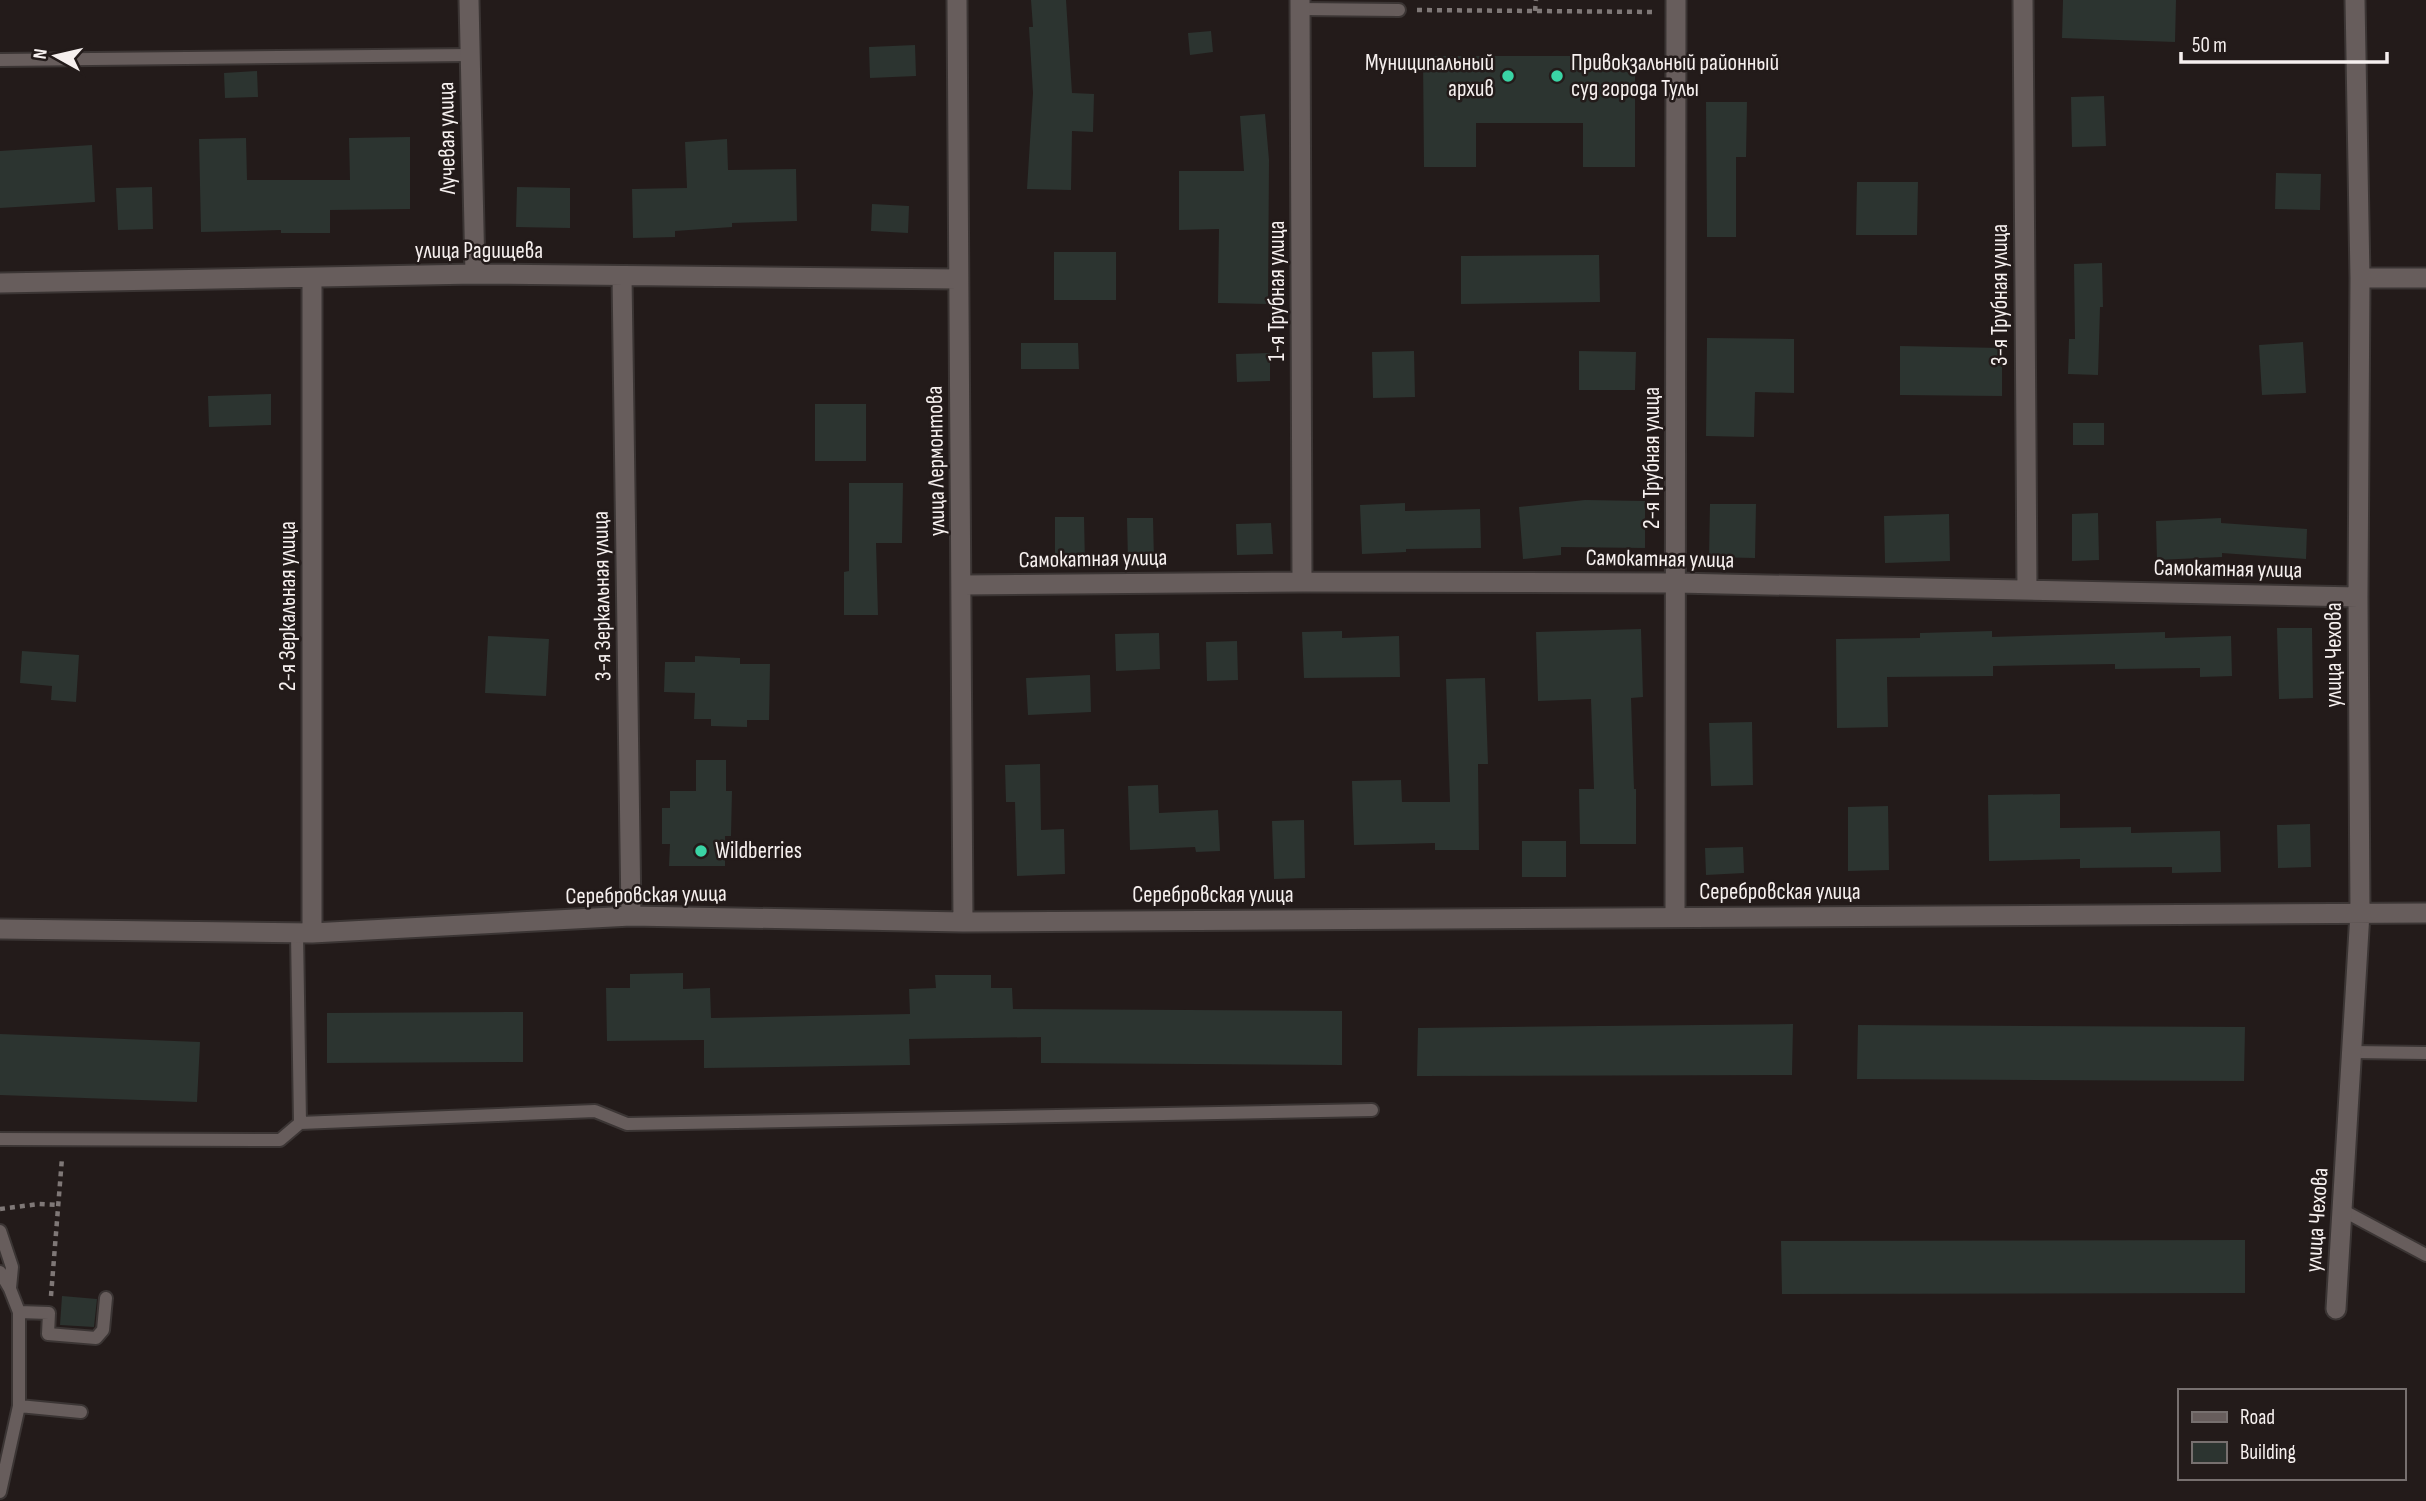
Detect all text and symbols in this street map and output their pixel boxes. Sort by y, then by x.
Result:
north arrow [21,21,91,91]
scale bar [2181,21,2388,65]
text: 50 m [2192,33,2227,58]
text: N [29,47,53,60]
place label: Муниципальный архив [1365,49,1494,103]
place label: Привокзальный районный суд города Тулы [1571,49,1779,103]
marker: Муниципальный архив [1500,68,1516,84]
marker: Привокзальный районный суд города Тулы [1549,68,1565,84]
street label: Лучевая улица [432,81,462,196]
street label: 1-я Трубная улица [1263,221,1291,361]
street label: 3-я Трубная улица [1986,224,2014,366]
street label: улица Радищева [415,237,543,265]
street label: улица Лермонтова [921,386,951,536]
street label: 2-я Трубная улица [1638,387,1666,529]
street label: 3-я Зеркальная улица [587,511,617,681]
street label: 2-я Зеркальная улица [274,521,302,691]
street label: Самокатная улица [1018,544,1168,574]
street label: Самокатная улица [1585,544,1735,574]
street label: Самокатная улица [2153,554,2303,584]
street label: улица Чехова [2320,603,2348,707]
place label: Wildberries [715,837,802,865]
marker: Wildberries [693,843,709,859]
street label: Серебровская улица [1699,878,1861,906]
street label: Серебровская улица [565,880,727,910]
street label: Серебровская улица [1132,881,1294,909]
street label: улица Чехова [2299,1167,2335,1273]
legend [2178,1389,2405,1480]
text: Road [2240,1405,2275,1430]
text: Building [2240,1440,2296,1465]

